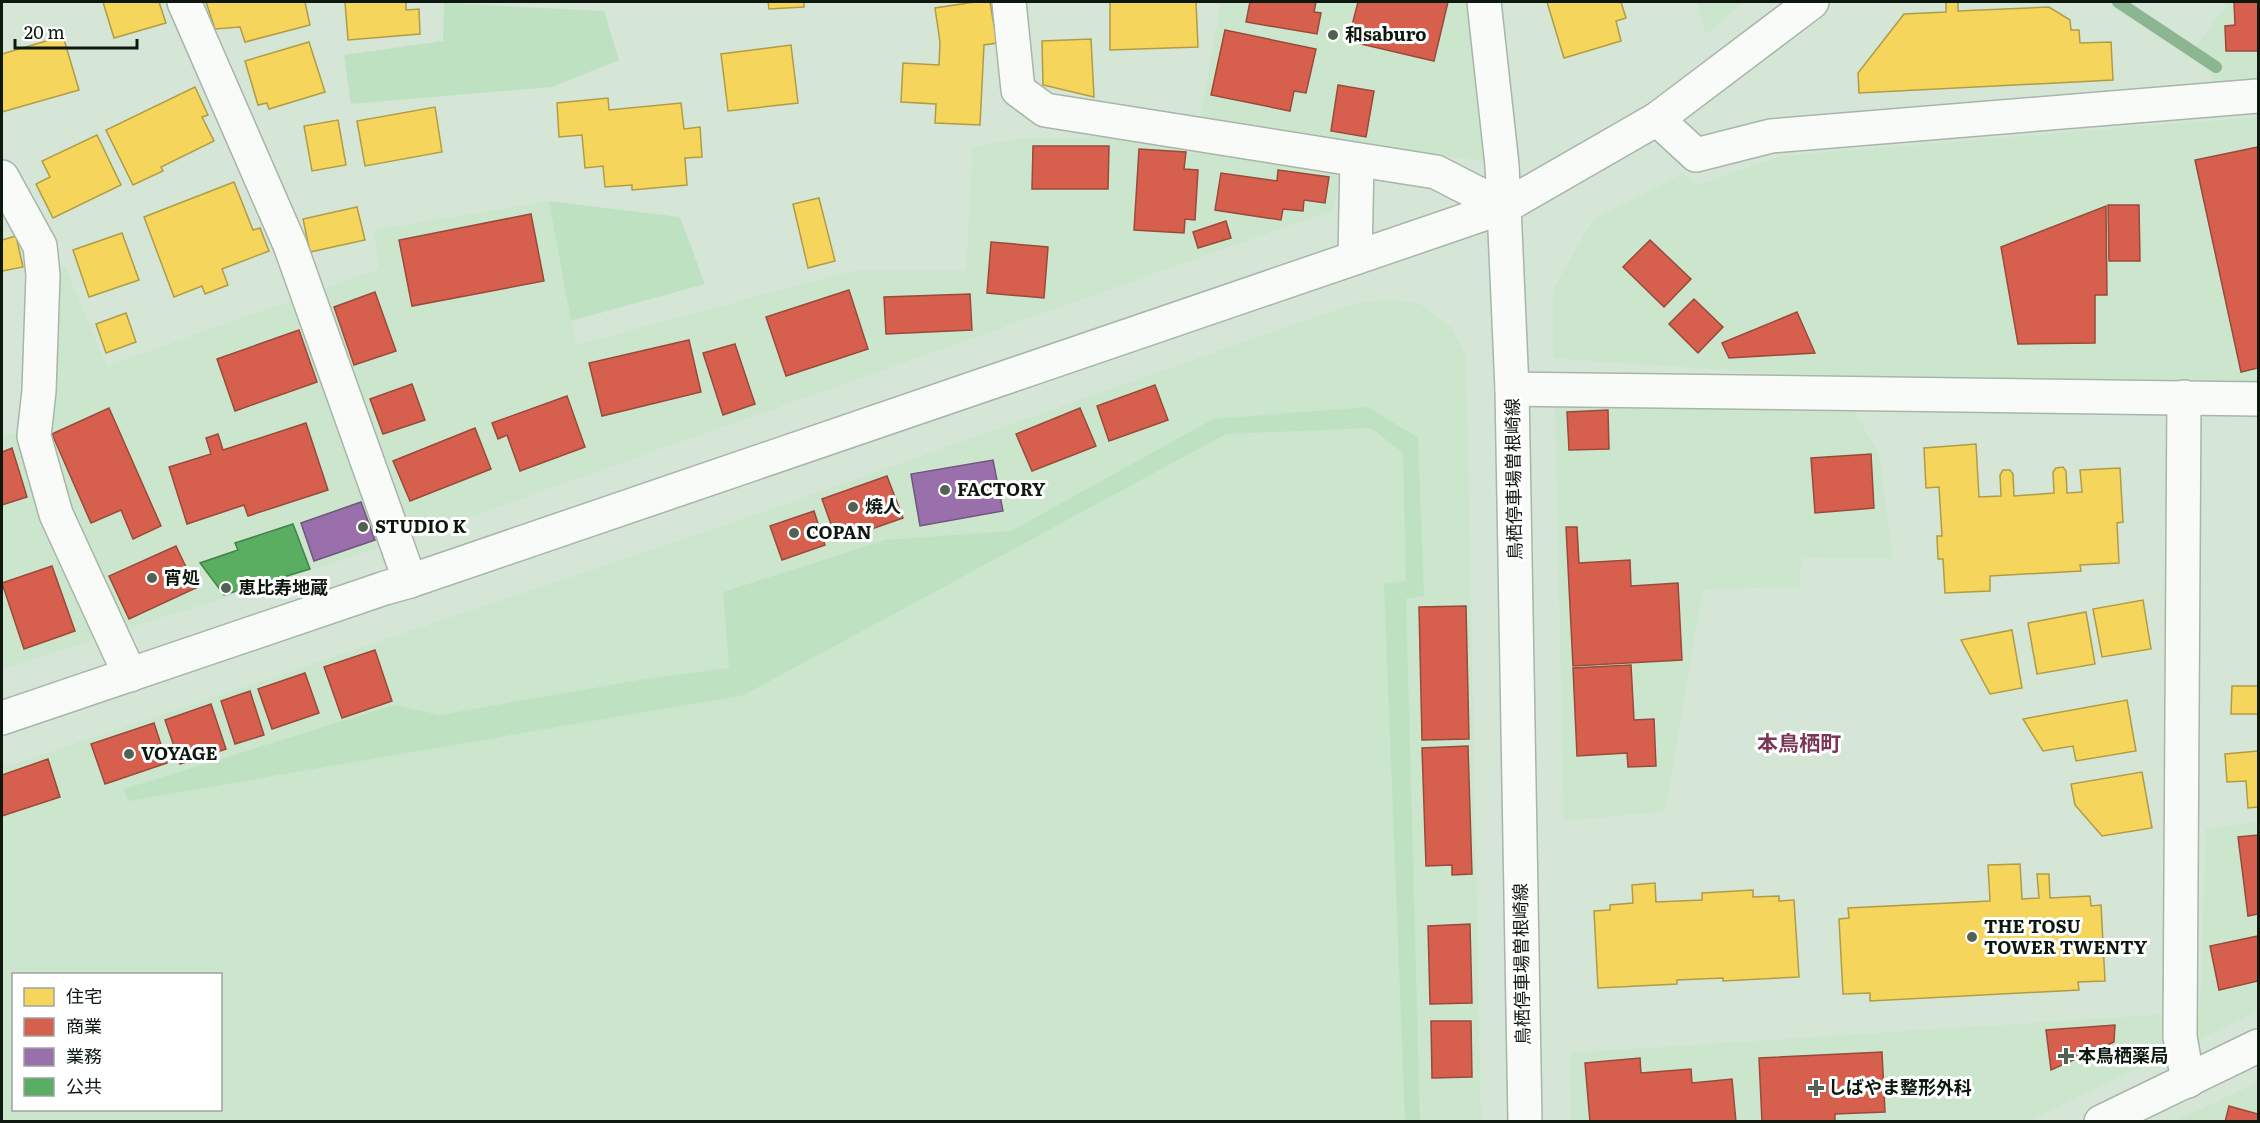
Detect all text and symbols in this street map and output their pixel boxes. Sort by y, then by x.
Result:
scale bar [15,12,136,50]
text: 20 m [24,18,65,45]
place label: 和saburo [1345,20,1426,47]
marker: 和saburo [1326,28,1340,42]
street label: 鳥栖停車場曽根崎線 [1498,398,1527,560]
place label: FACTORY [957,475,1046,502]
marker: FACTORY [938,483,952,497]
place label: 焼人 [865,492,901,519]
marker: 焼人 [846,500,860,514]
place label: STUDIO K [375,512,467,539]
place label: COPAN [806,518,872,545]
marker: STUDIO K [356,520,370,534]
marker: COPAN [787,526,801,540]
place label: 宵処 [164,563,200,590]
marker: 宵処 [145,571,159,585]
place label: 恵比寿地蔵 [238,573,328,600]
marker: 恵比寿地蔵 [219,581,233,595]
district label: 本鳥栖町 [1757,726,1841,757]
place label: VOYAGE [141,739,217,766]
marker: VOYAGE [122,747,136,761]
street label: 鳥栖停車場曽根崎線 [1506,883,1535,1045]
place label: THE TOSU TOWER TWENTY [1984,912,2148,960]
marker: THE TOSU TOWER TWENTY [1965,930,1979,944]
legend [12,973,222,1111]
text: 住宅 [66,982,102,1009]
text: 商業 [66,1012,102,1039]
place label: 本鳥栖薬局 [2078,1041,2168,1068]
text: 業務 [66,1042,102,1069]
marker: 本鳥栖薬局 [2059,1049,2073,1063]
text: 公共 [66,1072,102,1099]
place label: しばやま整形外科 [1828,1073,1972,1100]
marker: しばやま整形外科 [1809,1081,1823,1095]

